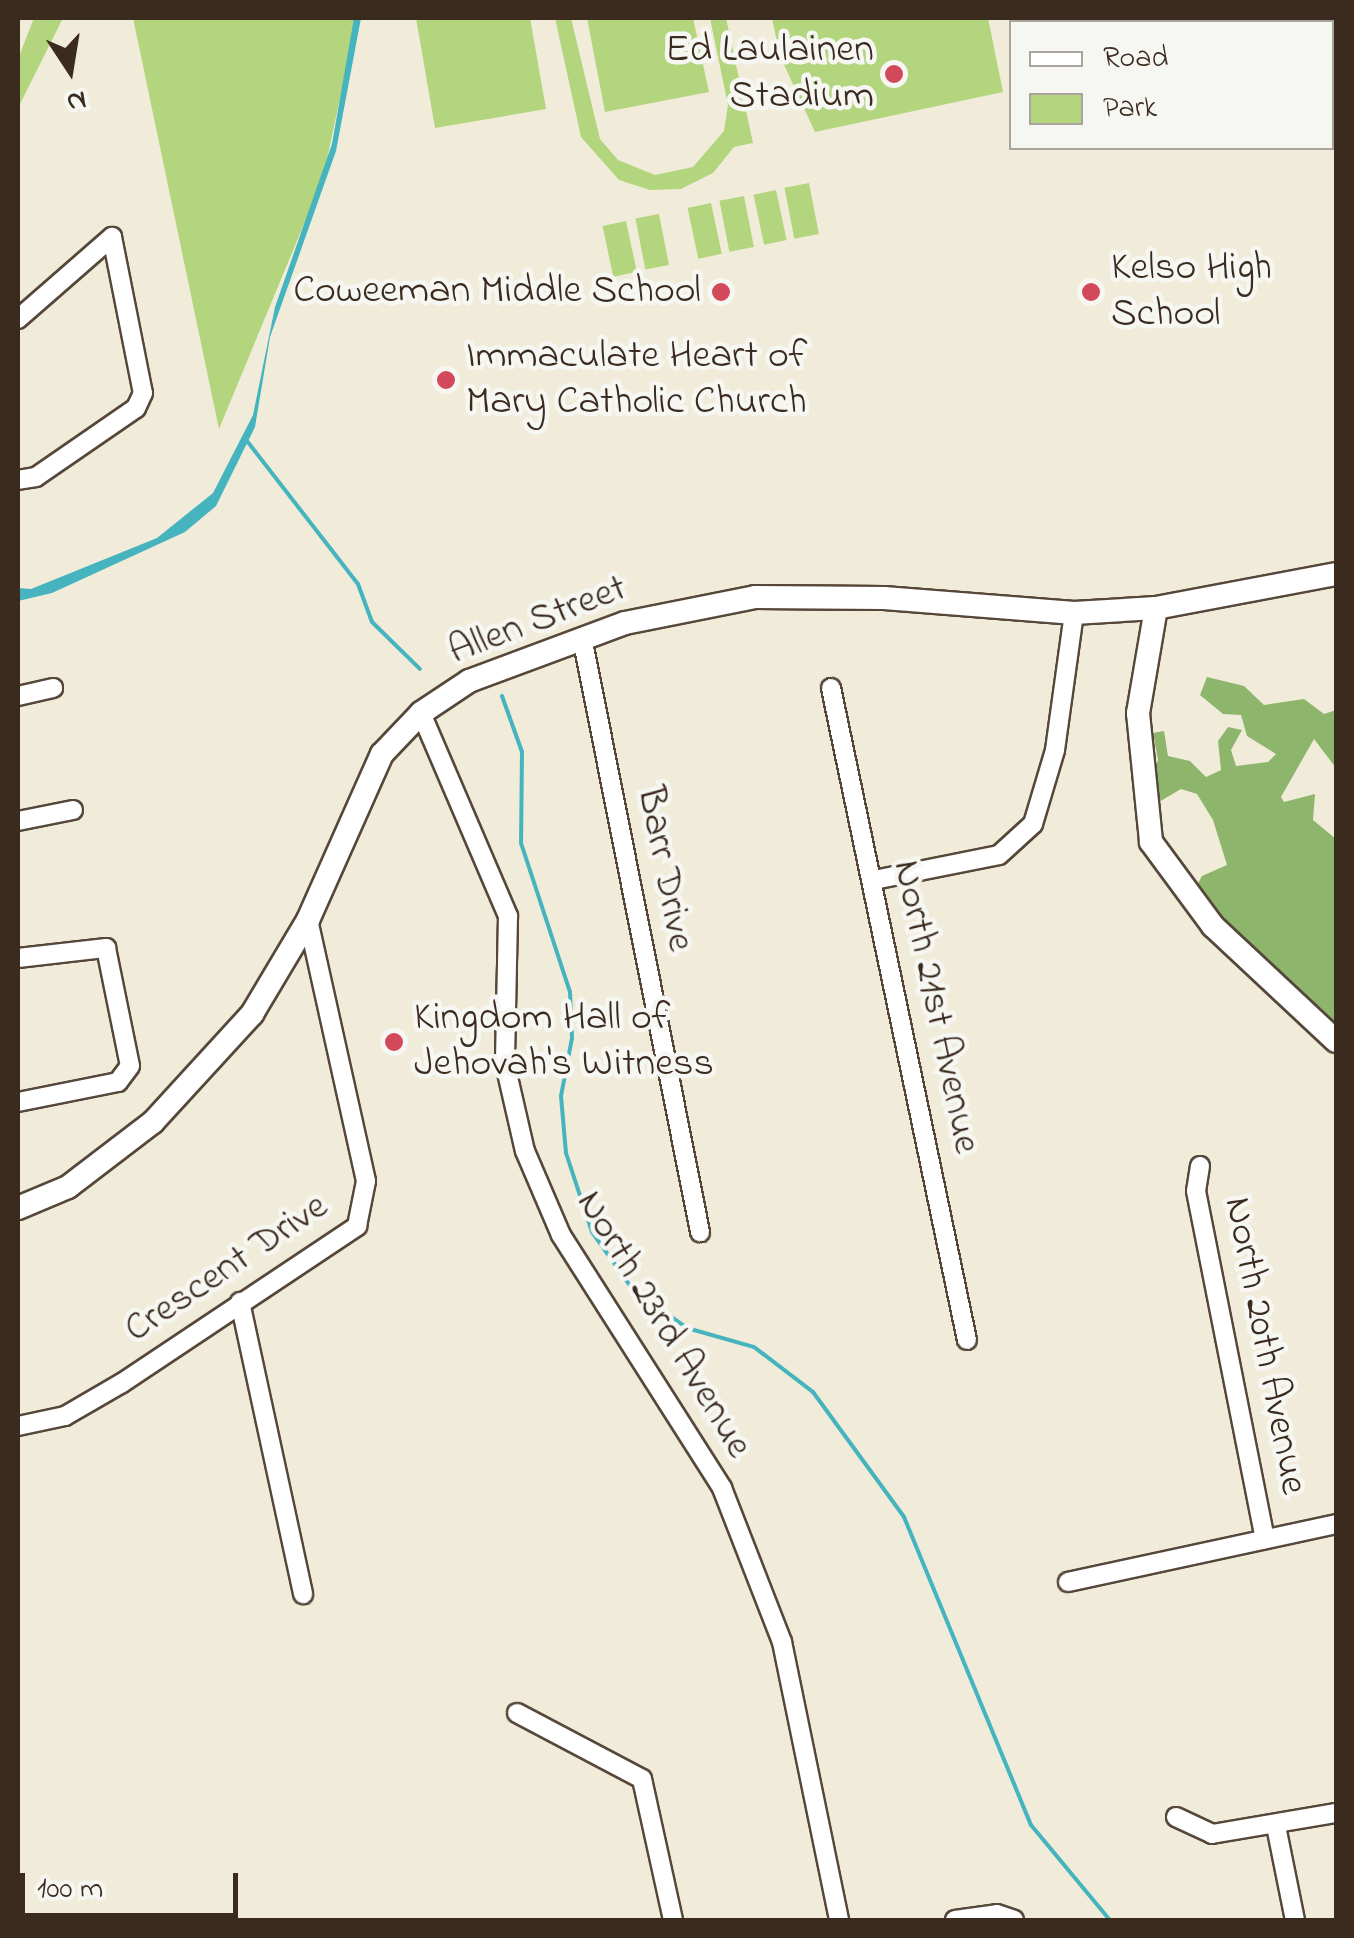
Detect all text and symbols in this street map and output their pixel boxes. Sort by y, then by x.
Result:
north arrow [20,20,120,120]
legend [1009,20,1334,150]
place label: Ed Laulainen Stadium [665,27,874,121]
text: Road [1103,37,1168,81]
marker: Ed Laulainen Stadium [883,63,905,85]
text: N [63,78,90,122]
text: Park [1103,87,1157,131]
place label: Kelso High School [1111,245,1272,339]
place label: Coweeman Middle School [293,268,701,316]
marker: Coweeman Middle School [710,281,732,303]
marker: Kelso High School [1080,281,1102,303]
place label: Immaculate Heart of Mary Catholic Church [466,333,807,427]
marker: Immaculate Heart of Mary Catholic Church [435,369,457,391]
street label: Allen Street [442,565,634,677]
street label: Barr Drive [625,783,703,955]
street label: North 21st Avenue [880,856,990,1158]
place label: Kingdom Hall of Jehovah's Witness [414,995,714,1089]
marker: Kingdom Hall of Jehovah's Witness [383,1031,405,1053]
street label: Crescent Drive [116,1183,338,1355]
street label: North 23rd Avenue [564,1183,762,1467]
street label: North 20th Avenue [1212,1193,1316,1499]
scale bar [25,1853,242,1915]
text: 100 m [37,1868,103,1912]

